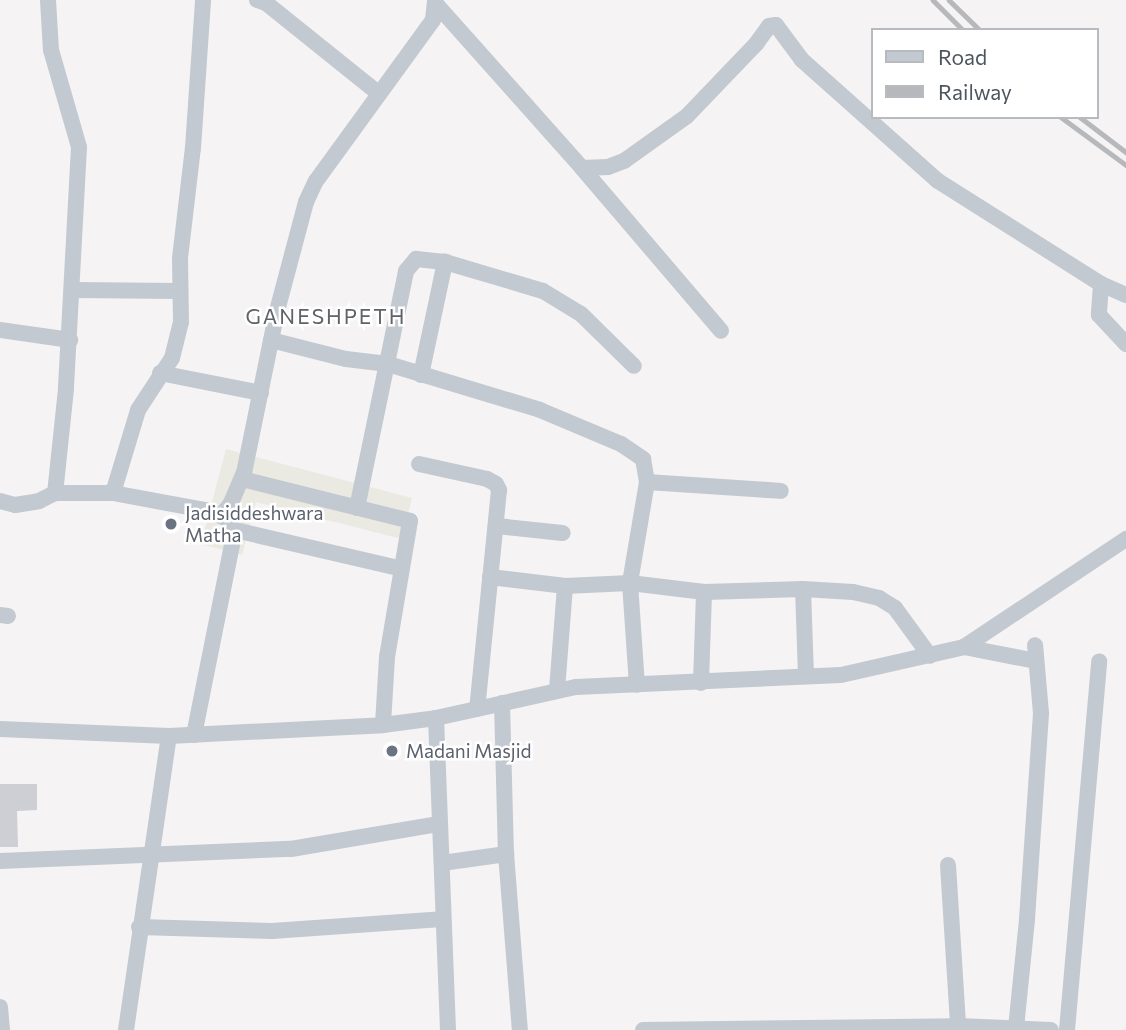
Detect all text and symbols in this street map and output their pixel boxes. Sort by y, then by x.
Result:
legend [870,28,1098,119]
text: Road [938,44,987,69]
text: Railway [938,79,1012,104]
district label: GANESHPETH [247,303,405,329]
place label: Jadisiddeshwara Matha [185,502,323,546]
marker: Jadisiddeshwara Matha [163,516,179,532]
place label: Madani Masjid [406,740,532,762]
marker: Madani Masjid [384,743,400,759]

